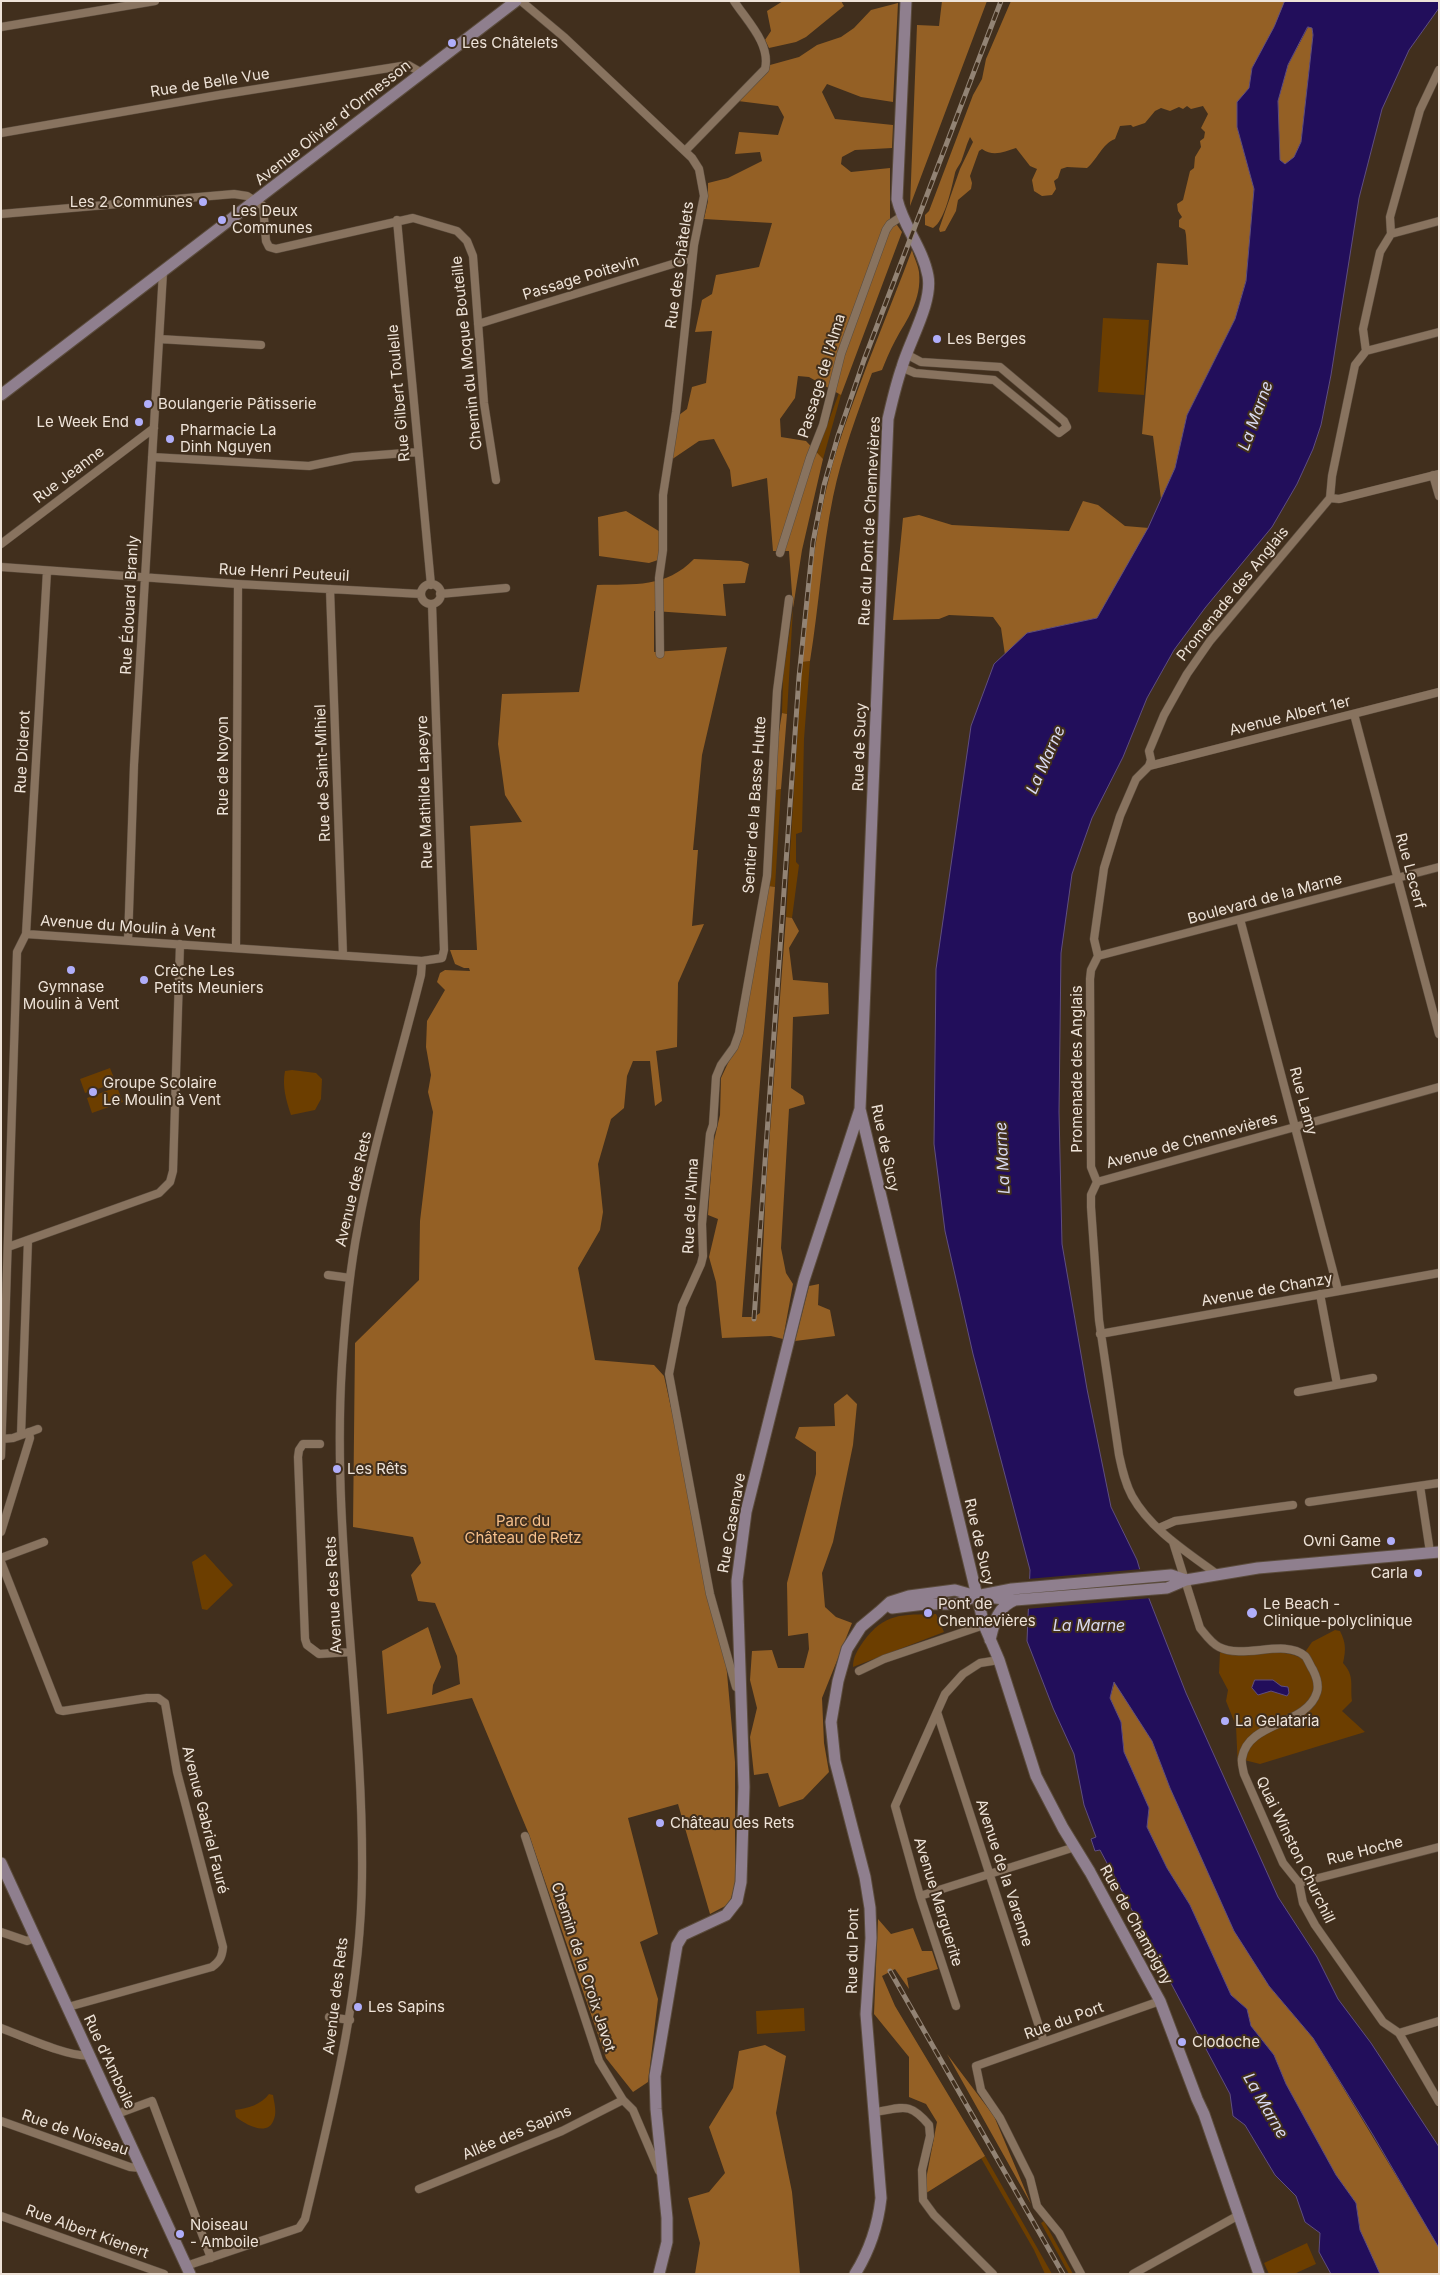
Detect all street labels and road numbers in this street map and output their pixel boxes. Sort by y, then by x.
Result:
street label: Avenue Olivier d'Ormesson [251,57,415,189]
street label: Rue de Belle Vue [149,65,271,101]
street label: Rue des Châtelets [662,200,698,330]
street label: Passage Poitevin [521,252,641,304]
street label: Chemin du Moque Bouteille [448,255,486,451]
street label: Passage de l'Alma [795,312,849,440]
street label: Rue Gilbert Toulelle [384,324,414,462]
street label: Rue du Pont de Chennevières [856,416,884,626]
street label: Rue Jeanne [30,443,108,507]
street label: Promenade des Anglais [1173,523,1293,665]
street label: Rue Édouard Branly [117,535,143,675]
street label: Rue Henri Peuteuil [218,561,350,585]
street label: Avenue Albert 1er [1228,692,1352,740]
street label: Rue de Sucy [849,702,871,792]
street label: Rue de Saint-Mihiel [312,704,334,842]
street label: Rue Diderot [12,710,34,794]
street label: Rue Mathilde Lapeyre [413,715,437,869]
street label: Rue de Noyon [214,716,232,816]
street label: Sentier de la Basse Hutte [740,716,770,894]
street label: Rue Lecerf [1391,831,1429,911]
street label: Boulevard de la Marne [1186,870,1344,928]
street label: Avenue du Moulin à Vent [40,912,216,942]
street label: Promenade des Anglais [1068,985,1086,1153]
street label: Rue Lamy [1285,1065,1321,1137]
street label: Rue de Sucy [867,1103,903,1193]
street label: Avenue de Chennevières [1104,1109,1280,1173]
street label: Avenue des Rets [332,1130,376,1248]
street label: Rue de l'Alma [679,1158,703,1254]
street label: Avenue de Chanzy [1200,1270,1334,1310]
street label: Rue Casenave [714,1471,750,1575]
street label: Rue de Sucy [960,1497,998,1587]
street label: Avenue des Rets [322,1536,346,1654]
street label: Avenue Gabriel Fauré [178,1744,232,1896]
street label: Quai Winston Churchill [1252,1774,1338,1926]
street label: Avenue de la Varenne [972,1797,1036,1949]
street label: Rue Hoche [1325,1833,1405,1869]
street label: Avenue Marguerite [910,1835,966,1969]
street label: Rue de Champigny [1096,1862,1176,1988]
street label: Chemin de la Croix Javot [547,1880,619,2054]
street label: Rue du Pont [843,1908,863,1994]
street label: Avenue des Rets [320,1936,352,2056]
street label: Rue du Port [1022,1998,1106,2044]
street label: Rue d'Amboile [79,2012,139,2112]
street label: Allée des Sapins [460,2102,574,2164]
street label: Rue de Noiseau [19,2106,131,2160]
street label: Rue Albert Kienert [23,2201,151,2263]

